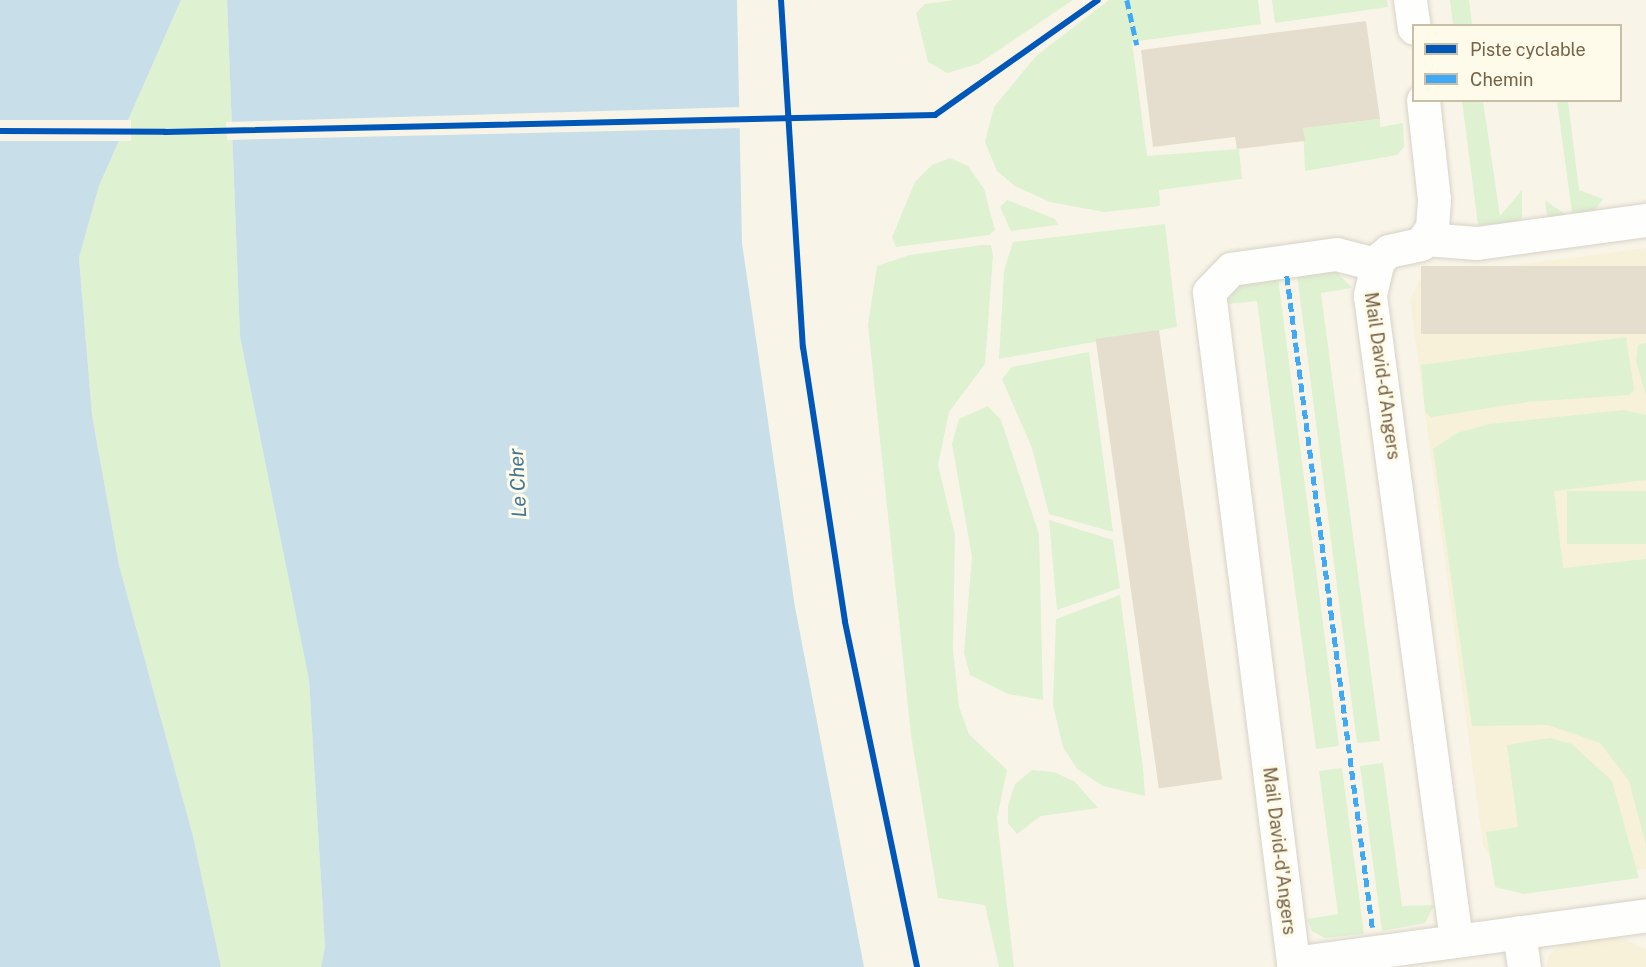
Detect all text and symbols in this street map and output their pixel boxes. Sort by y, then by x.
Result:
legend [1412,24,1622,102]
text: Piste cyclable [1470,39,1586,60]
text: Chemin [1470,69,1534,90]
street label: Mail David-d'Angers [1360,291,1404,461]
water label: Le Cher [504,448,532,518]
street label: Mail David-d'Angers [1258,766,1300,936]

